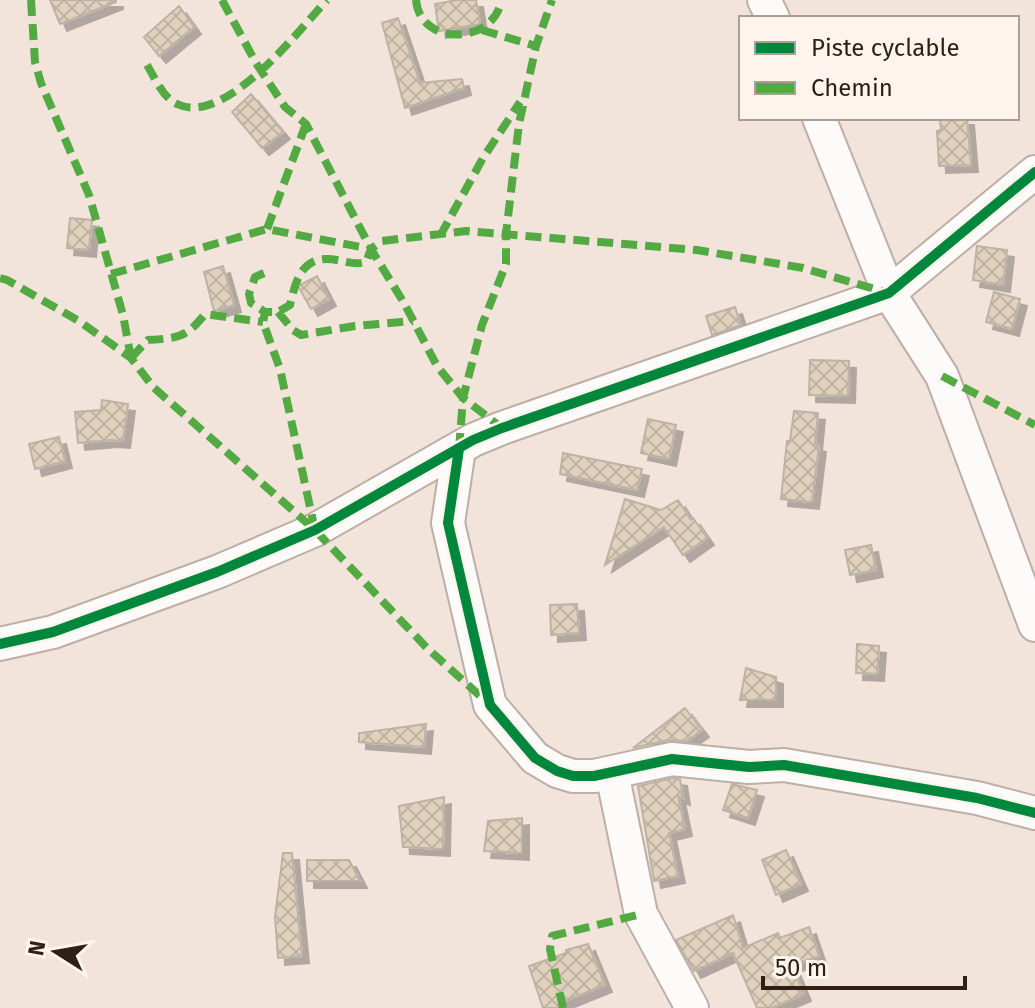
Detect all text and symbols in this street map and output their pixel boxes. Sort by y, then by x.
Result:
legend [739,16,1019,120]
text: Piste cyclable [811,34,960,62]
text: Chemin [811,74,893,102]
north arrow [16,912,96,992]
text: N [22,939,52,958]
scale bar [763,940,965,990]
text: 50 m [775,954,827,982]

